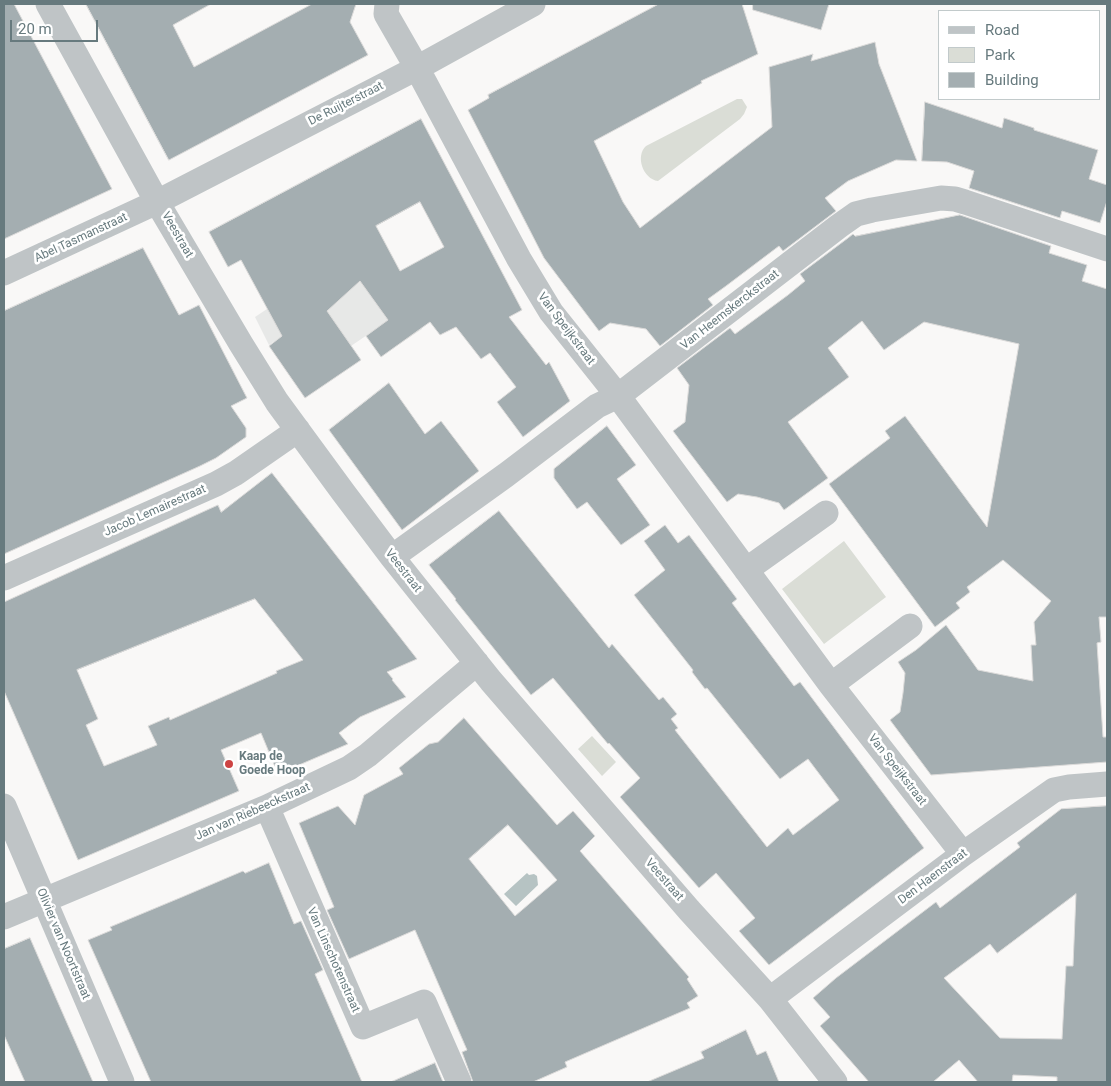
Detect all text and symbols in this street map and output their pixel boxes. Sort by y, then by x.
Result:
scale bar [12,10,100,42]
legend [938,10,1101,100]
text: 20 m [18,20,52,38]
text: Road [985,21,1019,39]
text: Park [985,46,1015,64]
text: Building [985,71,1039,89]
street label: De Ruijterstraat [306,79,386,129]
street label: Veestraat [158,209,196,261]
street label: Abel Tasmanstraat [32,210,130,266]
street label: Van Heemskerckstraat [678,267,782,353]
street label: Van Speijkstraat [534,290,598,368]
street label: Jacob Lemairestraat [102,482,208,540]
street label: Veestraat [382,546,424,596]
street label: Van Speijkstraat [865,731,929,809]
place label: Kaap de Goede Hoop [239,750,305,778]
marker: Kaap de Goede Hoop [223,758,235,770]
street label: Jan van Riebeeckstraat [193,780,313,844]
street label: Den Haenstraat [896,846,970,908]
street label: Veestraat [642,856,686,904]
street label: Olivier van Noortstraat [33,886,93,1002]
street label: Van Linschotenstraat [303,905,363,1015]

